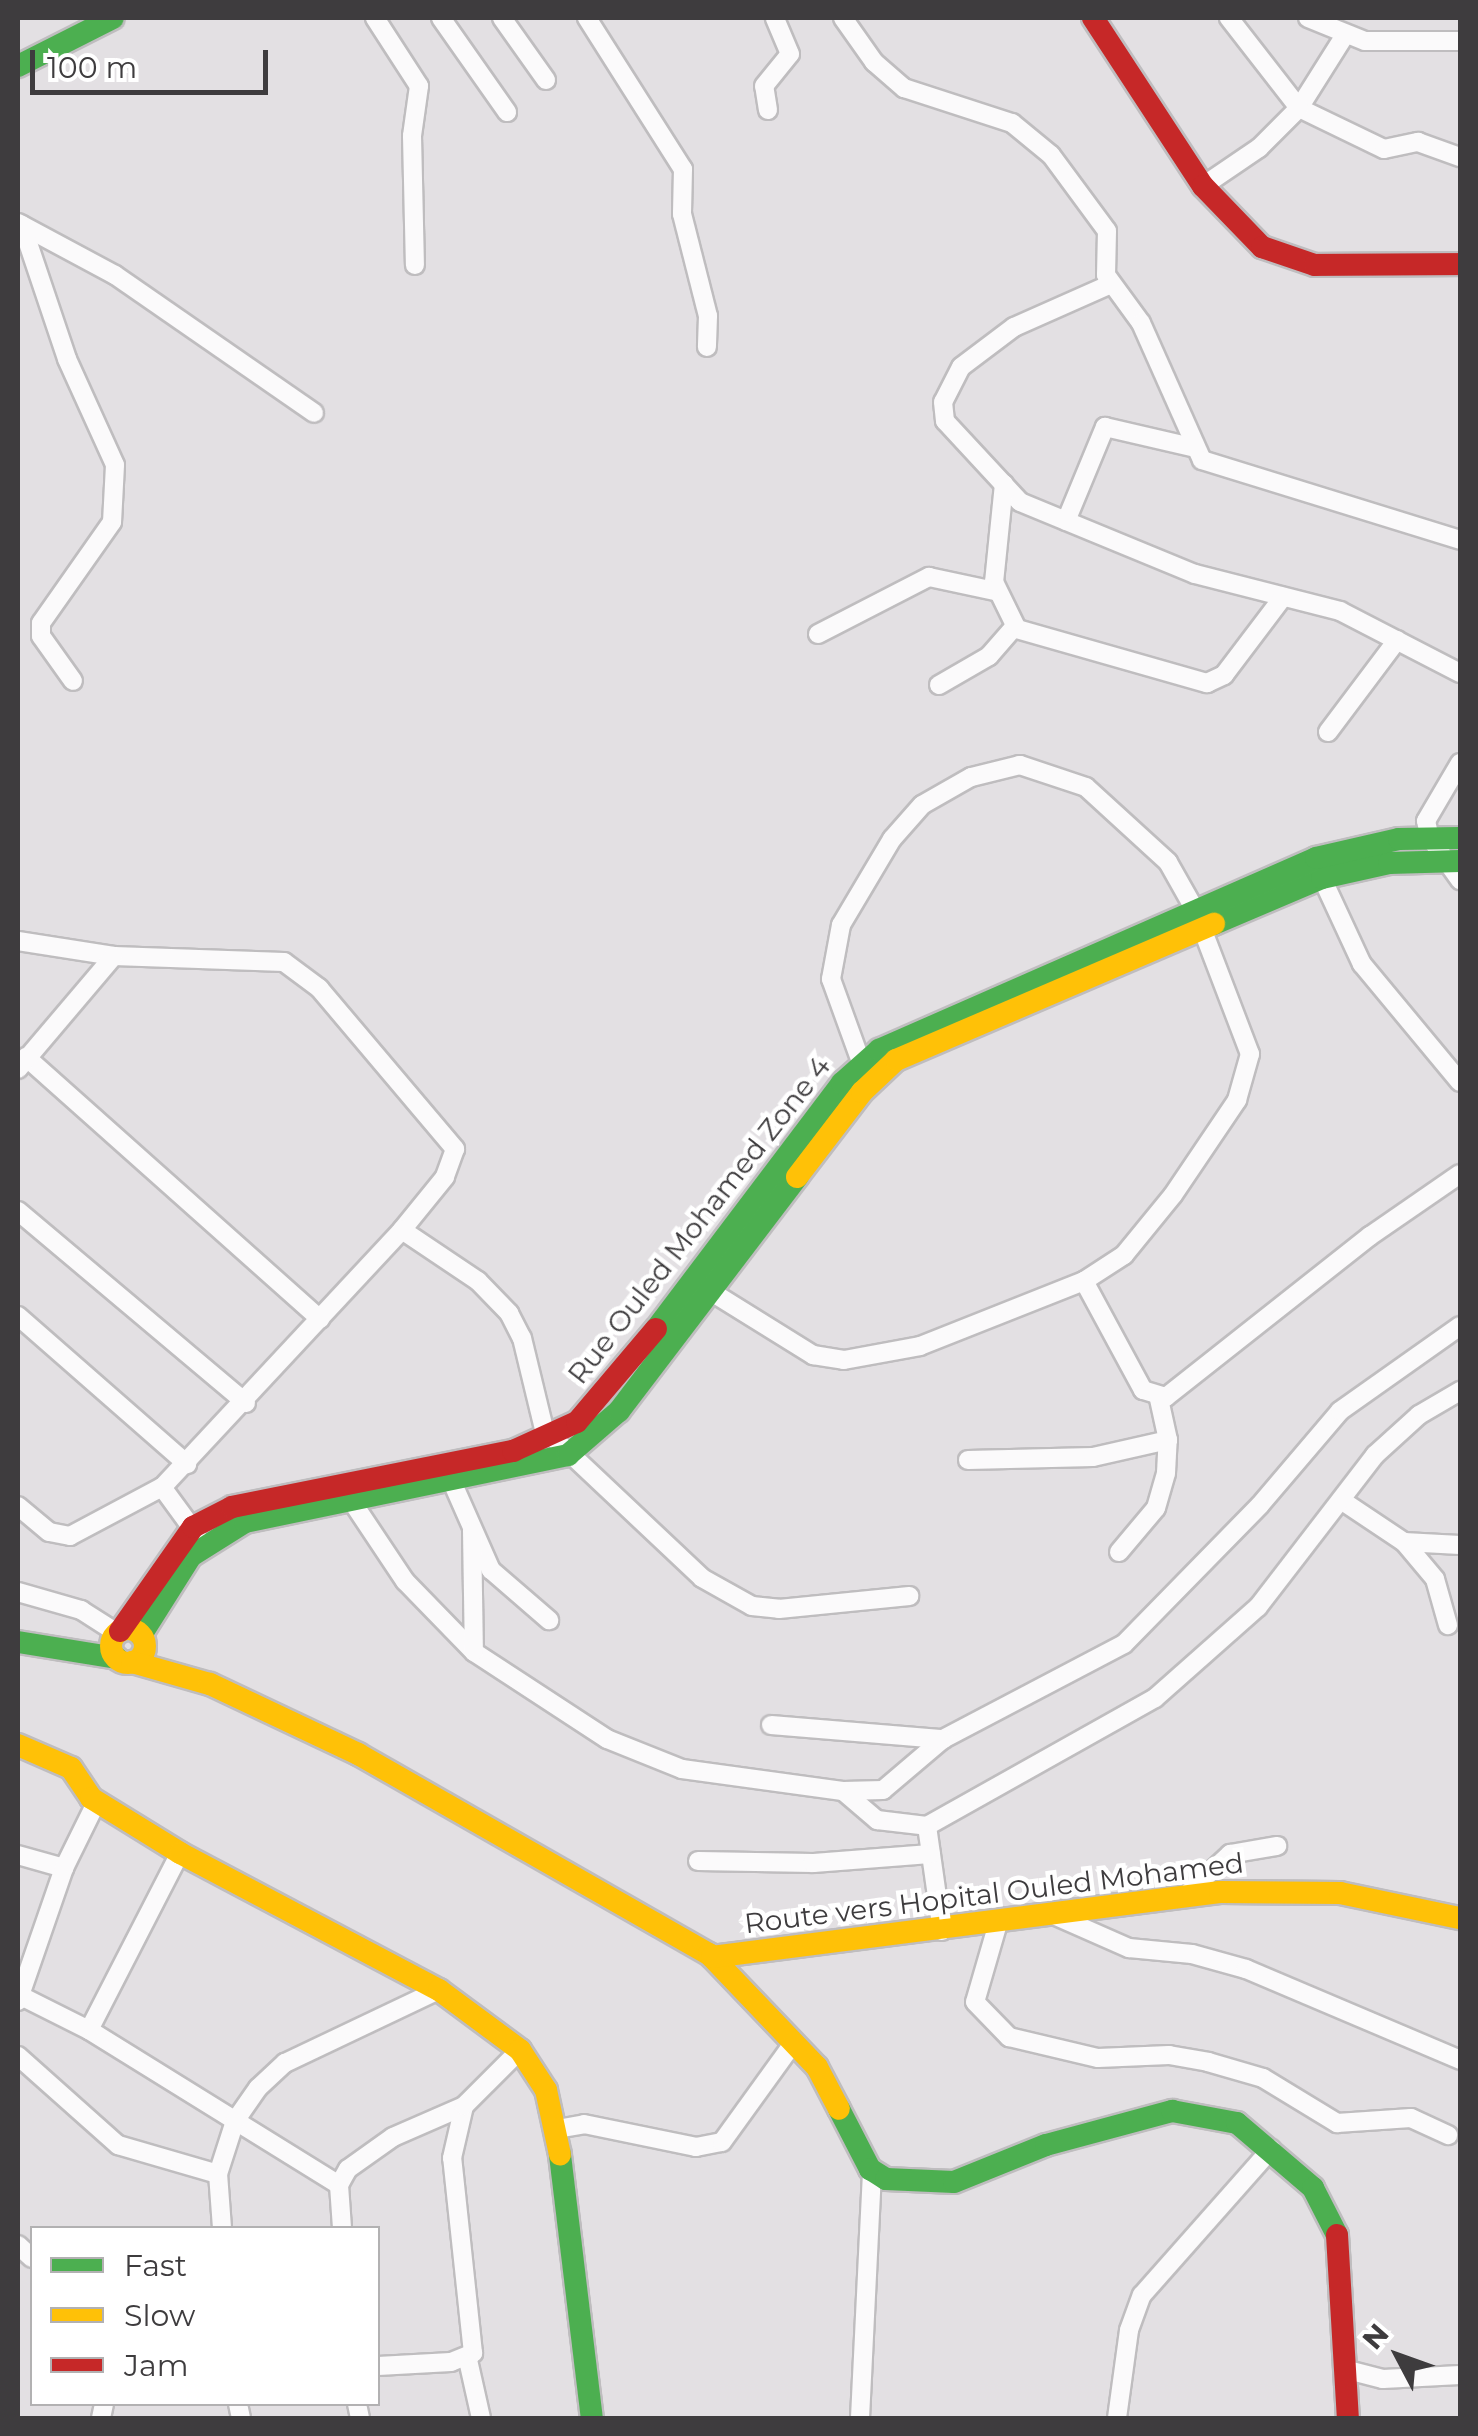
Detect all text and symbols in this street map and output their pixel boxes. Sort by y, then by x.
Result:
scale bar [35,30,272,92]
text: 100 m [47,49,137,86]
street label: Rue Ouled Mohamed Zone 4 [561,1050,837,1390]
street label: Route vers Hopital Ouled Mohamed [742,1846,1246,1940]
legend [30,2226,380,2406]
text: Fast [124,2247,187,2284]
text: Slow [124,2297,195,2334]
north arrow [1348,2306,1448,2406]
text: N [1355,2317,1396,2356]
text: Jam [124,2347,189,2384]

